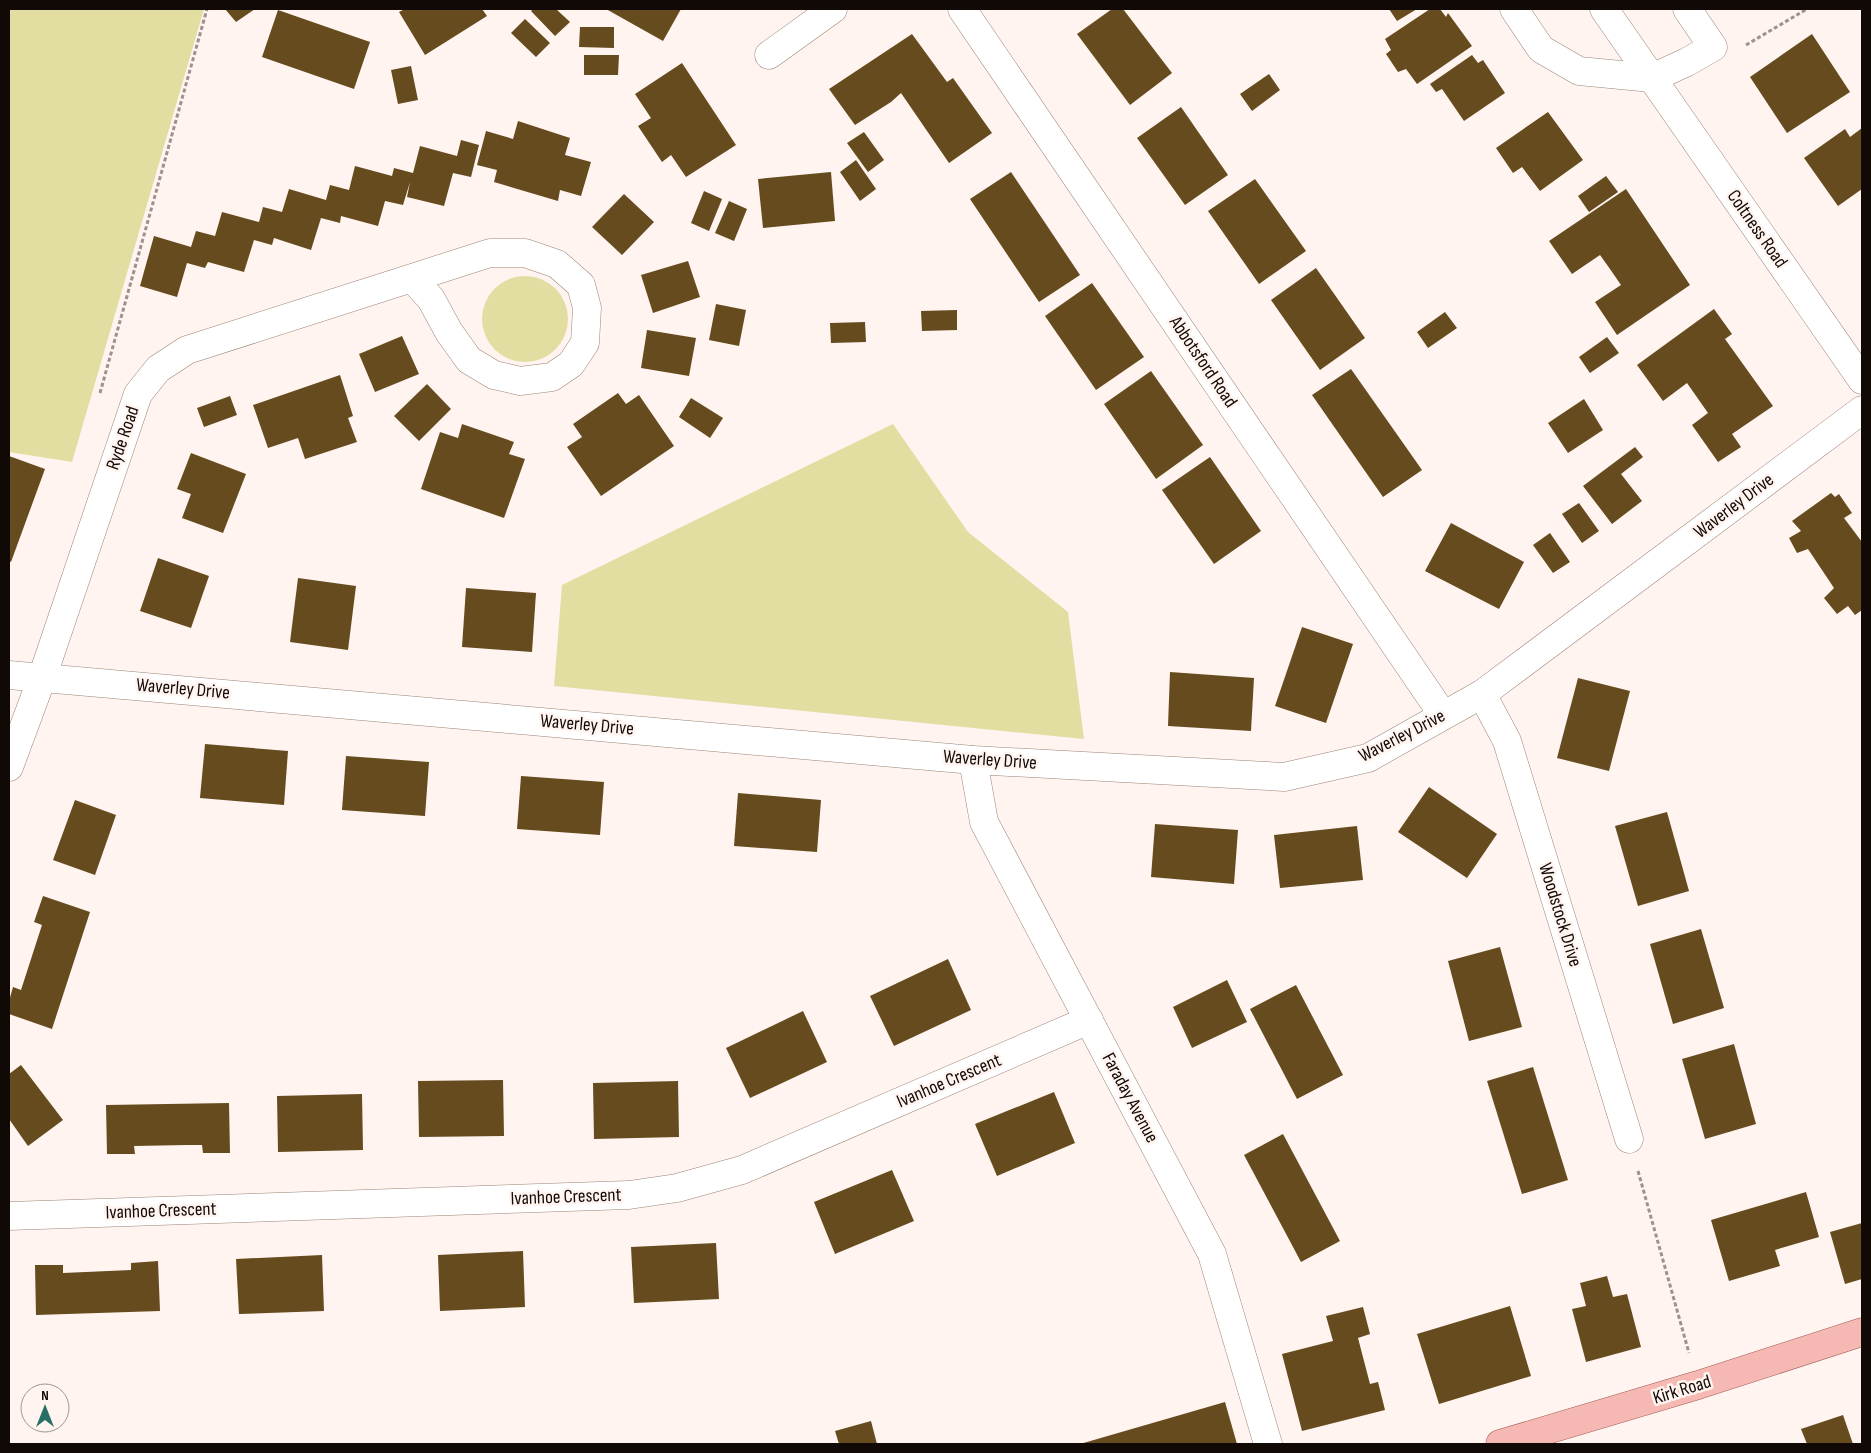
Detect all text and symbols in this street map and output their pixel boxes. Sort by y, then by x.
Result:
street label: Coltness Road [1722,185,1792,273]
street label: Abbotsford Road [1163,311,1242,412]
street label: Ryde Road [101,403,145,473]
street label: Waverley Drive [1690,469,1778,543]
street label: Waverley Drive [135,673,231,705]
street label: Waverley Drive [1355,704,1449,768]
street label: Waverley Drive [539,709,635,741]
street label: Waverley Drive [942,745,1038,775]
street label: Woodstock Drive [1533,860,1587,970]
street label: Ivanhoe Crescent [893,1049,1005,1113]
street label: Faraday Avenue [1097,1049,1163,1147]
street label: Ivanhoe Crescent [510,1184,622,1210]
street label: Ivanhoe Crescent [105,1198,217,1224]
street label: Kirk Road [1650,1370,1714,1410]
north arrow [20,1383,70,1433]
text: N [41,1387,49,1404]

